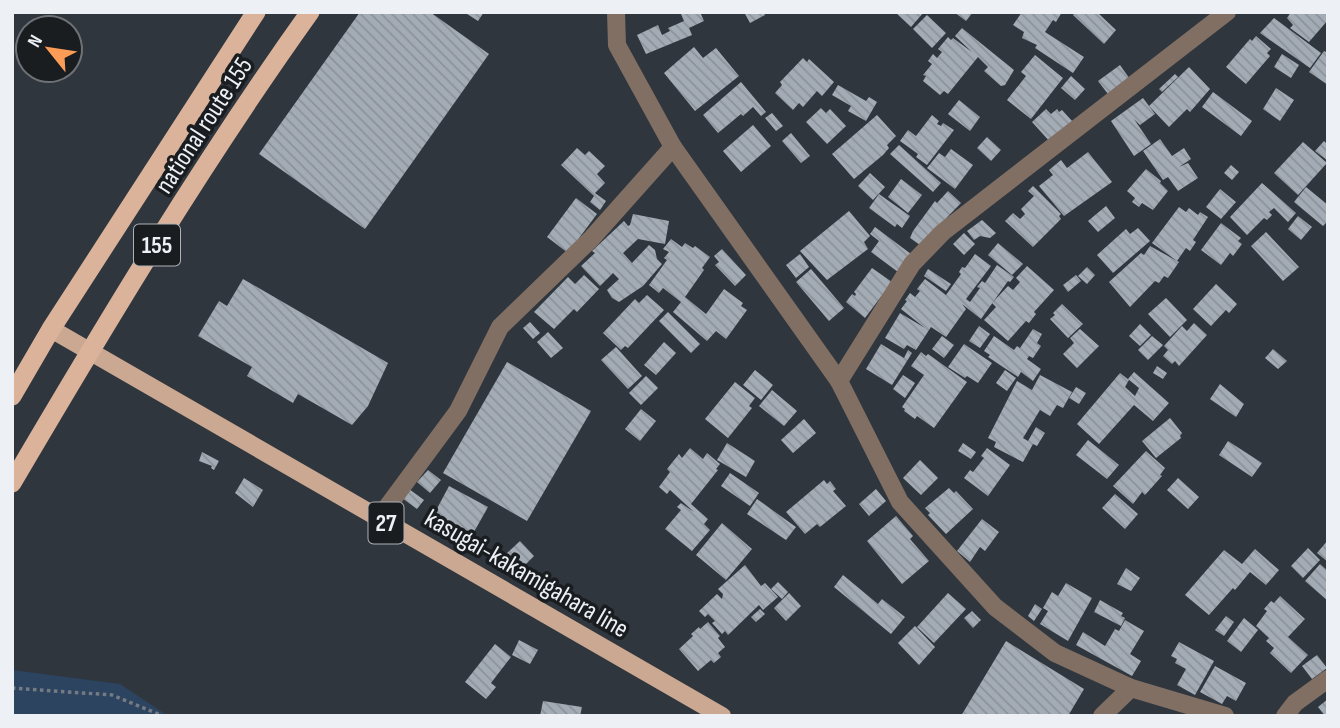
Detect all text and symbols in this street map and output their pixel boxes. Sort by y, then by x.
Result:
north arrow [14,14,84,84]
text: N [23,31,48,51]
street label: national route 155 [149,52,260,200]
road number: 155 [134,224,180,266]
road number: 27 [368,502,404,544]
street label: kasugai-kakamigahara line [419,503,634,645]

